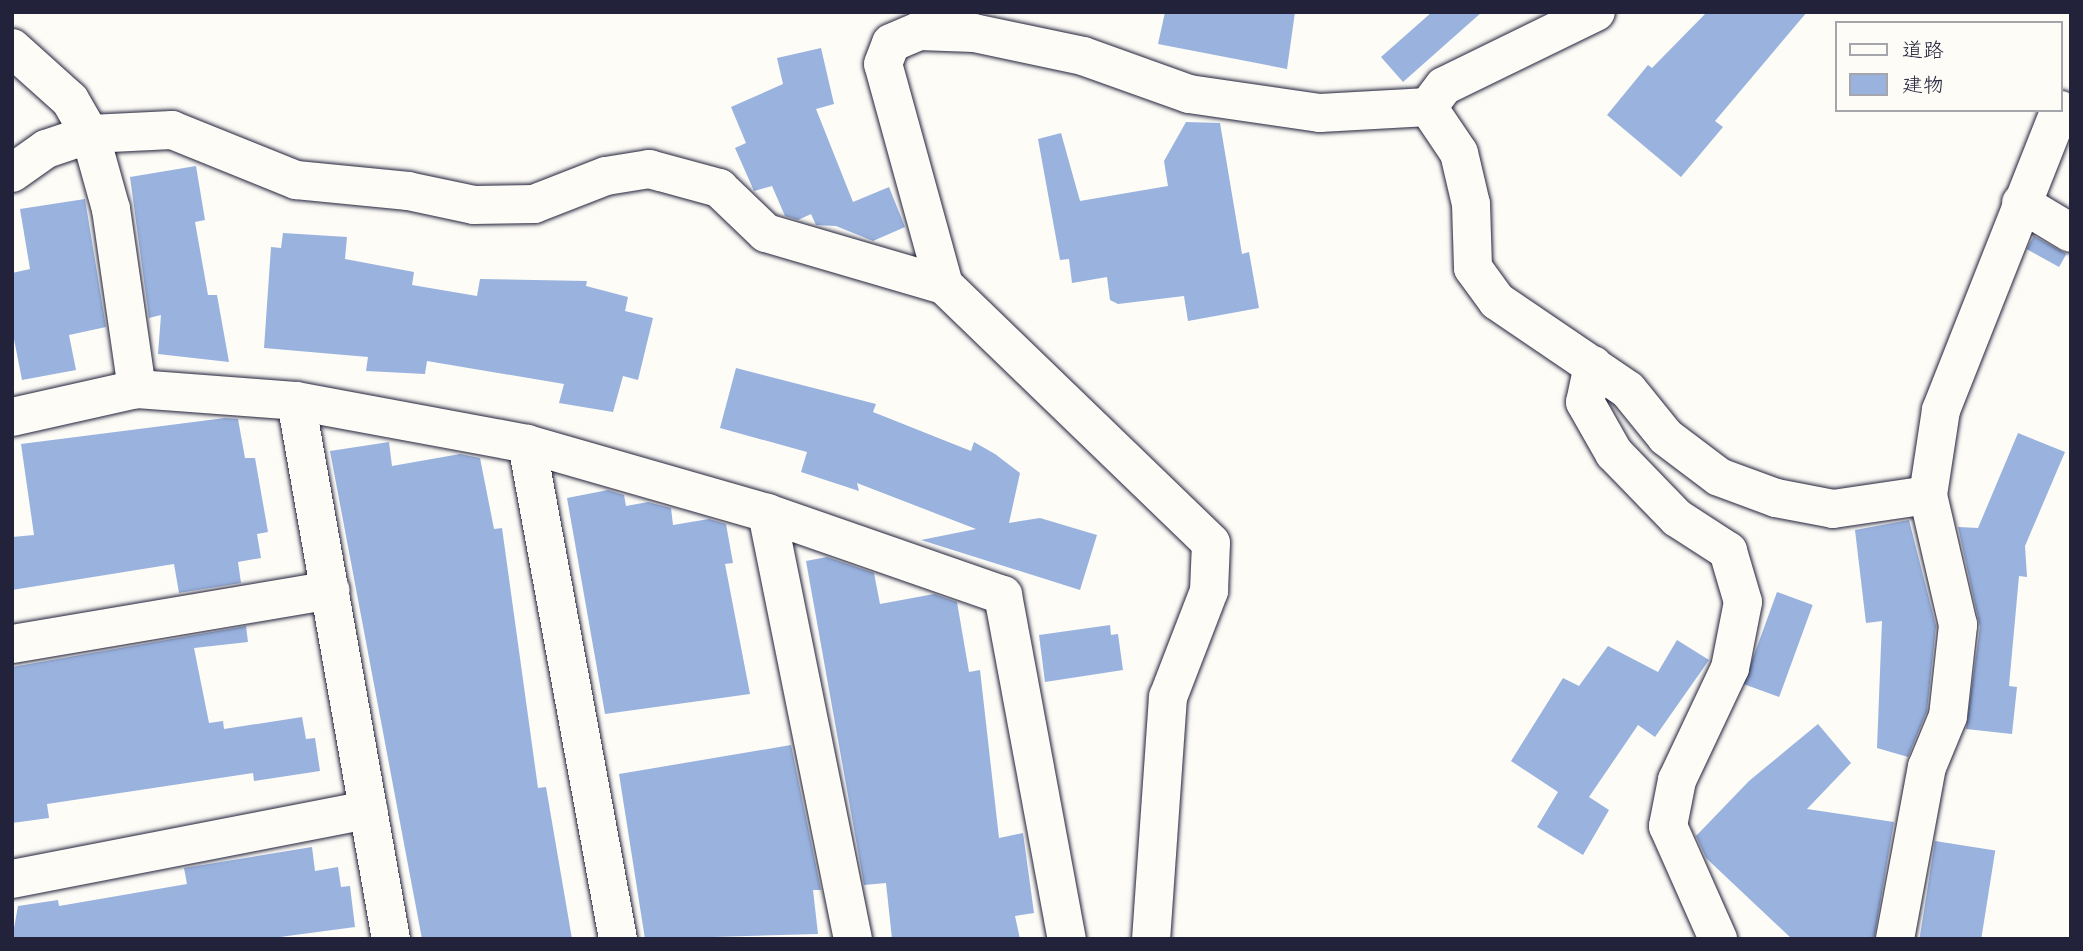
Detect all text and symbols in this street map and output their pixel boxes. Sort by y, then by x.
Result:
legend [1834,21,2062,112]
text: 道路 [1902,37,1944,67]
text: 建物 [1902,72,1944,102]

